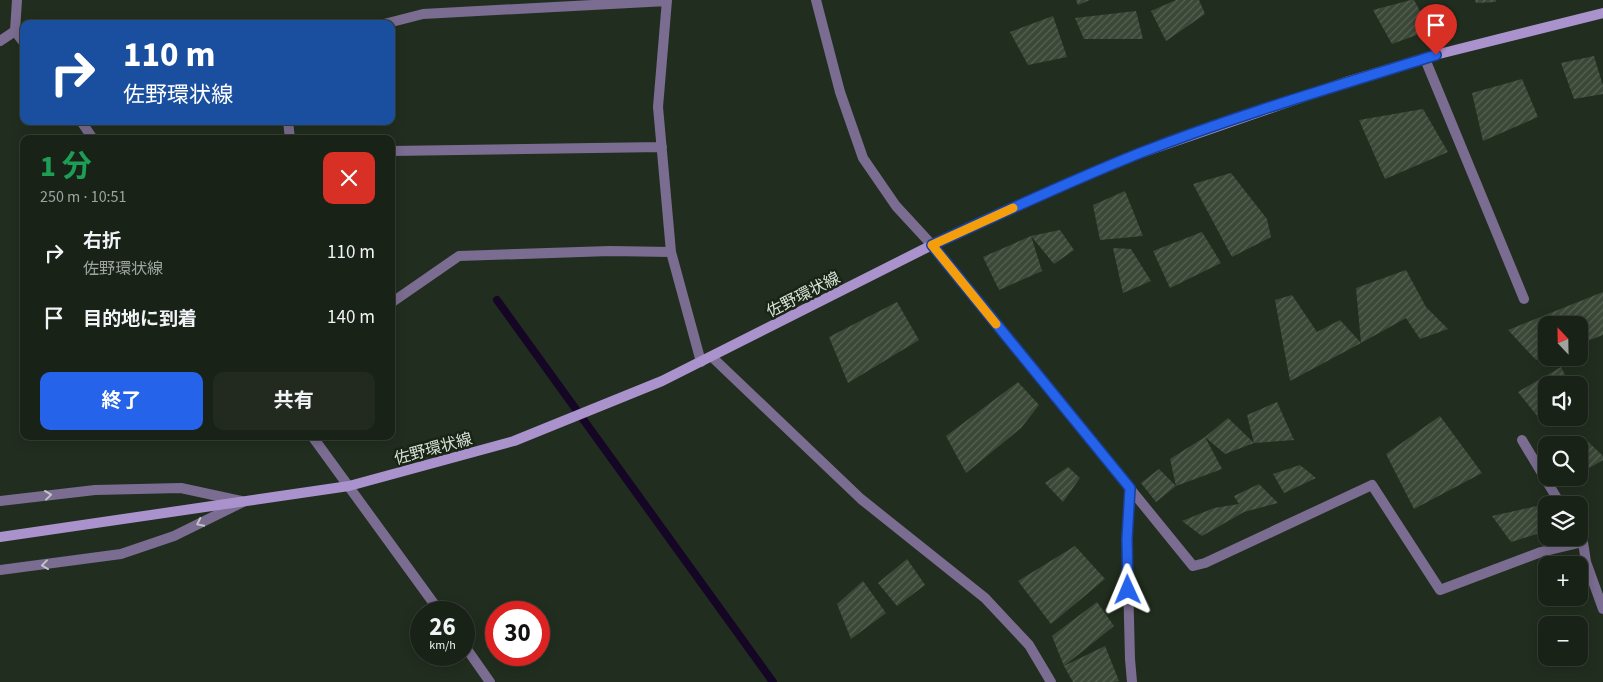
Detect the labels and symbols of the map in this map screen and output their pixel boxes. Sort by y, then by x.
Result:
pin [1415,4,1457,55]
street label: 佐野環状線 [763,267,844,323]
north arrow [1538,316,1588,366]
street label: 佐野環状線 [392,428,475,470]
one-way arrow [45,490,53,501]
one-way arrow [197,517,206,527]
one-way arrow [40,559,48,570]
position arrow [1101,563,1153,615]
speed limit sign: 30 [485,601,550,666]

